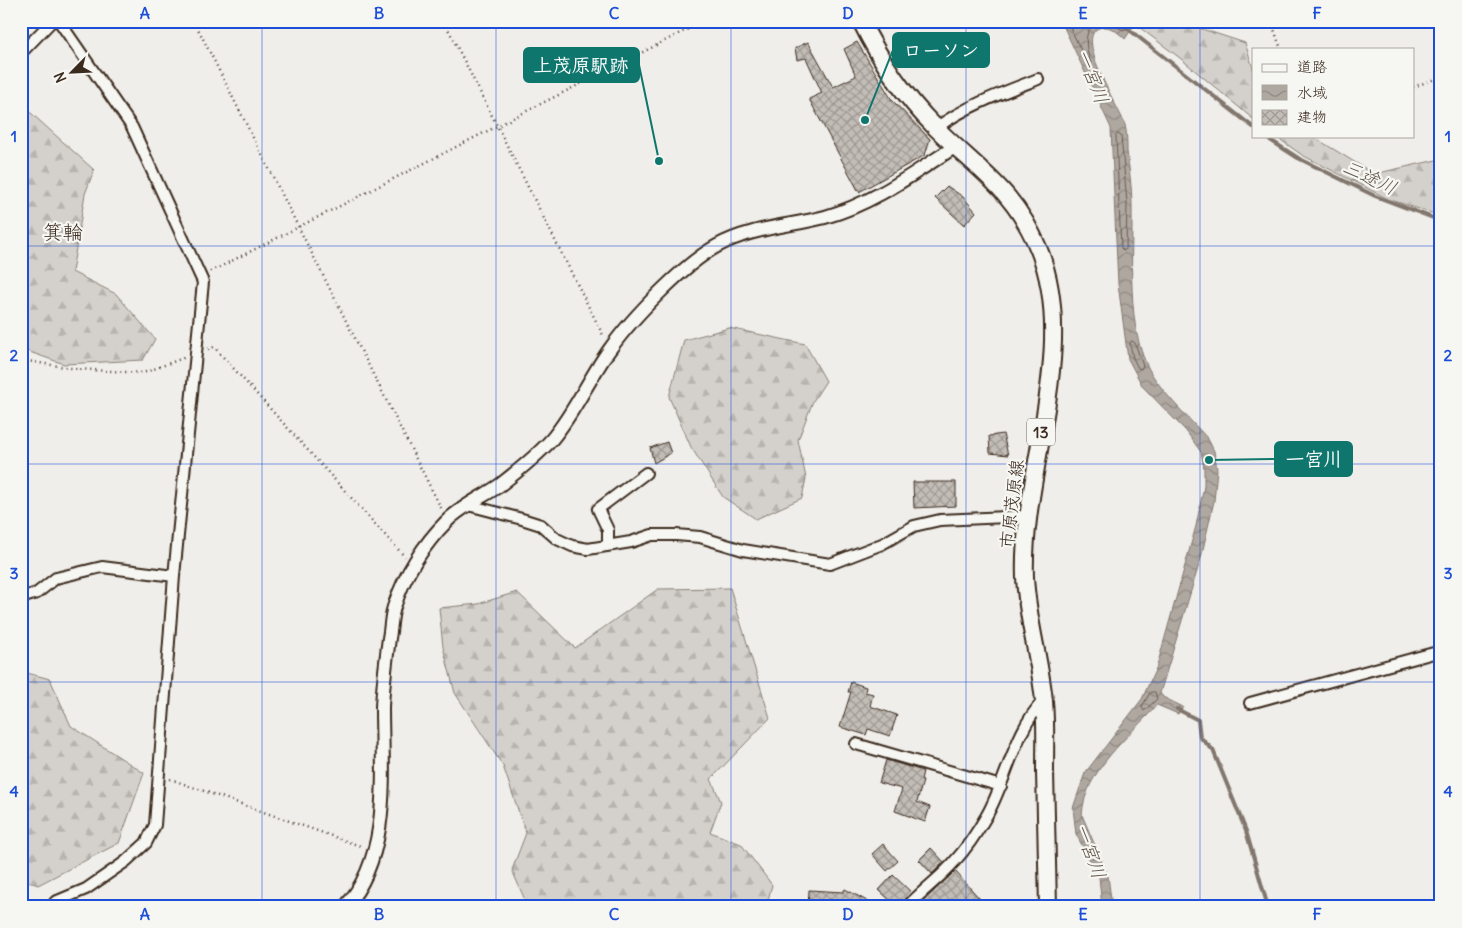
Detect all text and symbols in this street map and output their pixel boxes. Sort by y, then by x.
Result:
text: A [140,3,150,23]
text: B [374,3,385,23]
text: C [609,3,620,23]
text: D [842,3,854,23]
text: E [1078,3,1088,23]
text: F [1312,3,1322,23]
callout: ローソン [893,33,989,67]
text: ローソン [903,38,979,62]
water label: 一宮川 [1072,45,1114,107]
north arrow [48,48,98,98]
callout: 上茂原駅跡 [524,48,639,82]
legend [1252,48,1414,138]
text: 上茂原駅跡 [533,53,629,77]
text: 道路 [1297,57,1327,76]
text: N [50,69,70,85]
text: 水域 [1297,83,1327,102]
text: 建物 [1297,107,1327,126]
text: 1 [11,126,17,146]
text: 1 [1445,126,1451,146]
water label: 三途川 [1339,154,1401,200]
district label: 箕輪 [43,219,83,244]
text: 2 [10,345,19,365]
text: 2 [1444,345,1453,365]
road number: 13 [1027,418,1055,446]
callout: 一宮川 [1275,442,1352,476]
text: 一宮川 [1285,447,1343,471]
street label: 市原茂原線 [995,458,1028,550]
text: 3 [9,563,19,583]
text: 3 [1443,563,1453,583]
text: 4 [9,781,19,801]
text: 4 [1443,781,1453,801]
water label: 一宮川 [1070,820,1112,882]
text: A [140,904,150,924]
text: B [374,904,385,924]
text: C [609,904,620,924]
text: D [842,904,854,924]
text: E [1078,904,1088,924]
text: F [1312,904,1322,924]

